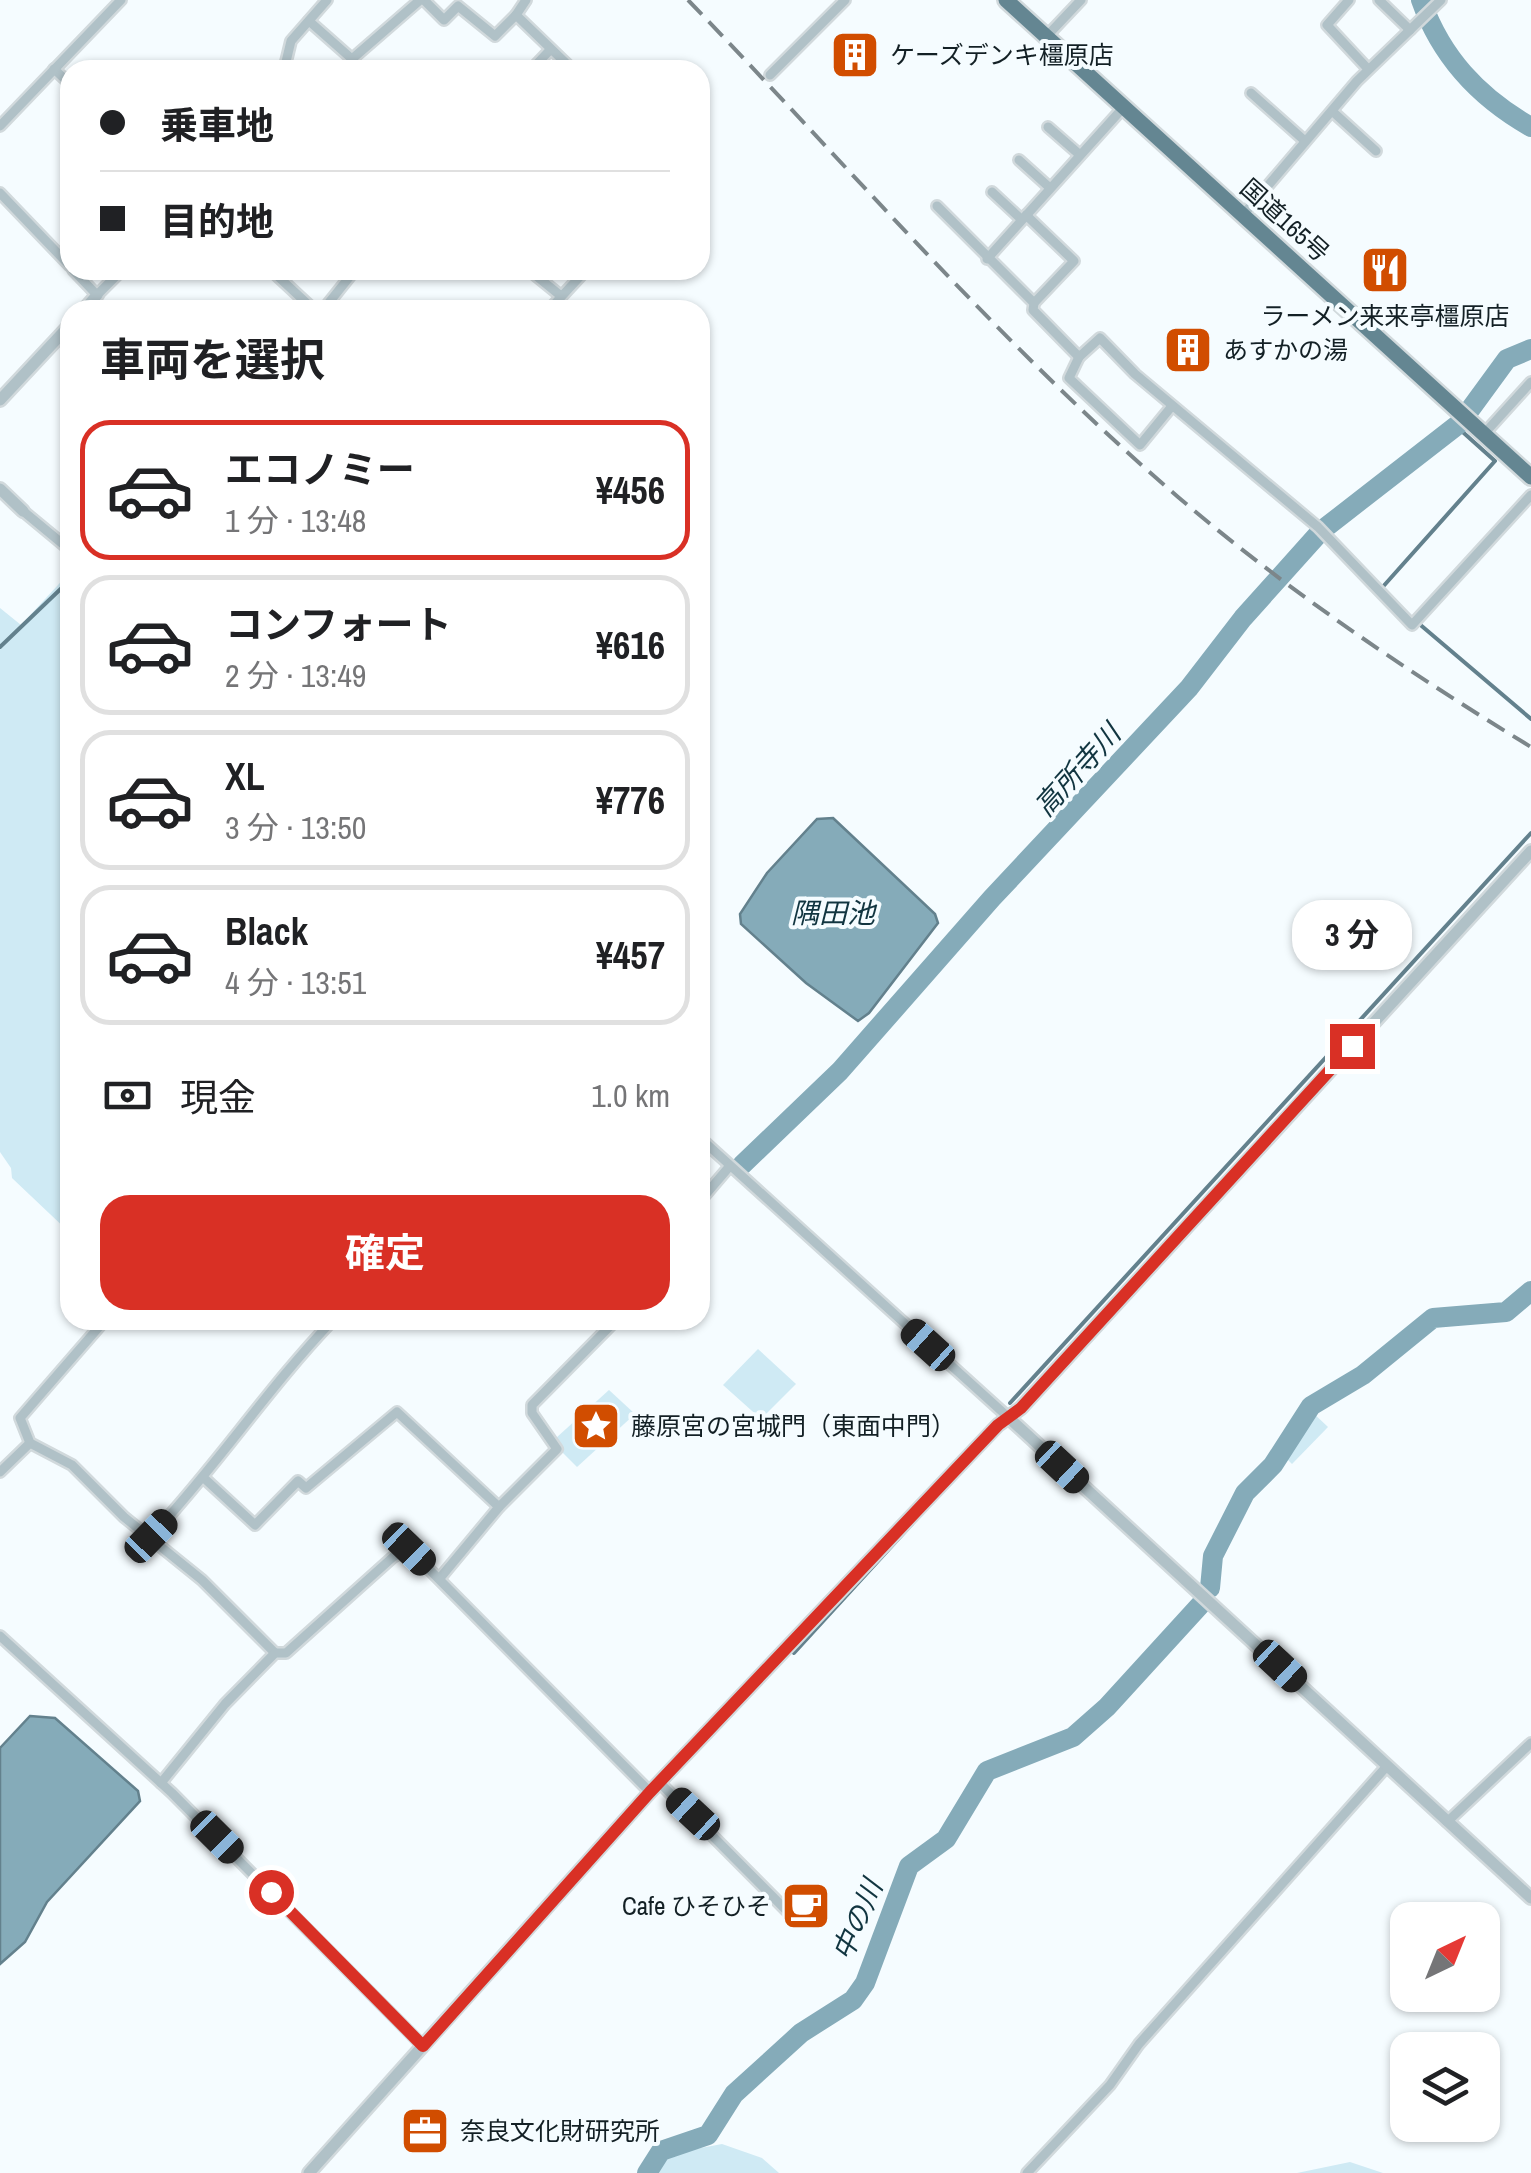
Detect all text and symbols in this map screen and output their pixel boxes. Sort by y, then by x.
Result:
building icon: ケーズデンキ橿原店 [829,29,881,81]
place label: ケーズデンキ橿原店 [890,38,1114,72]
text: 乗車地 [160,100,274,151]
street label: 国道165号 [1233,171,1337,269]
text: 目的地 [160,196,274,247]
restaurant icon: ラーメン来来亭橿原店 [1359,244,1411,296]
place label: ラーメン来来亭橿原店 [1260,299,1510,333]
building icon: あすかの湯 [1162,324,1214,376]
text: 車両を選択 [100,329,325,390]
place label: あすかの湯 [1223,333,1348,367]
text: エコノミー [225,444,415,495]
icon: car [105,445,195,535]
text: ¥456 [596,465,665,516]
text: 1 分 · 13:48 [225,499,366,542]
text: コンフォート [225,599,452,650]
icon: car [105,600,195,690]
text: ¥616 [596,620,665,671]
text: 2 分 · 13:49 [225,654,366,697]
water label: 高所寺川 [1025,713,1131,824]
text: XL [225,751,265,802]
icon: car [105,755,195,845]
text: ¥776 [596,775,665,826]
text: 3 分 · 13:50 [225,806,366,849]
water label: 隅田池 [791,894,878,932]
callout: 3 分 [1292,901,1412,971]
text: Black [225,906,308,957]
icon: car [105,910,195,1000]
text: 3 分 [1325,913,1379,956]
text: ¥457 [596,930,665,981]
text: 4 分 · 13:51 [225,961,366,1004]
route end [1330,1024,1375,1069]
icon: cash [100,1068,155,1123]
text: 現金 [180,1072,256,1123]
text: 1.0 km [591,1074,670,1117]
button: 確定 [100,1195,670,1310]
car [896,1314,960,1376]
place icon: 藤原宮の宮城門（東面中門） [570,1400,622,1452]
place label: 藤原宮の宮城門（東面中門） [631,1409,956,1443]
car [1030,1436,1094,1498]
car [119,1504,183,1568]
car [377,1517,441,1581]
car [1248,1635,1312,1697]
car [661,1783,725,1845]
car [185,1805,249,1869]
route start [249,1870,294,1915]
water label: 中の川 [823,1871,892,1966]
cafe icon: Cafe ひそひそ [780,1880,832,1932]
place label: Cafe ひそひそ [622,1889,771,1923]
north arrow [1390,1902,1500,2012]
map controls [1390,1902,1500,2142]
button: layers [1390,2032,1500,2142]
office icon: 奈良文化財研究所 [399,2105,451,2157]
place label: 奈良文化財研究所 [460,2114,660,2148]

